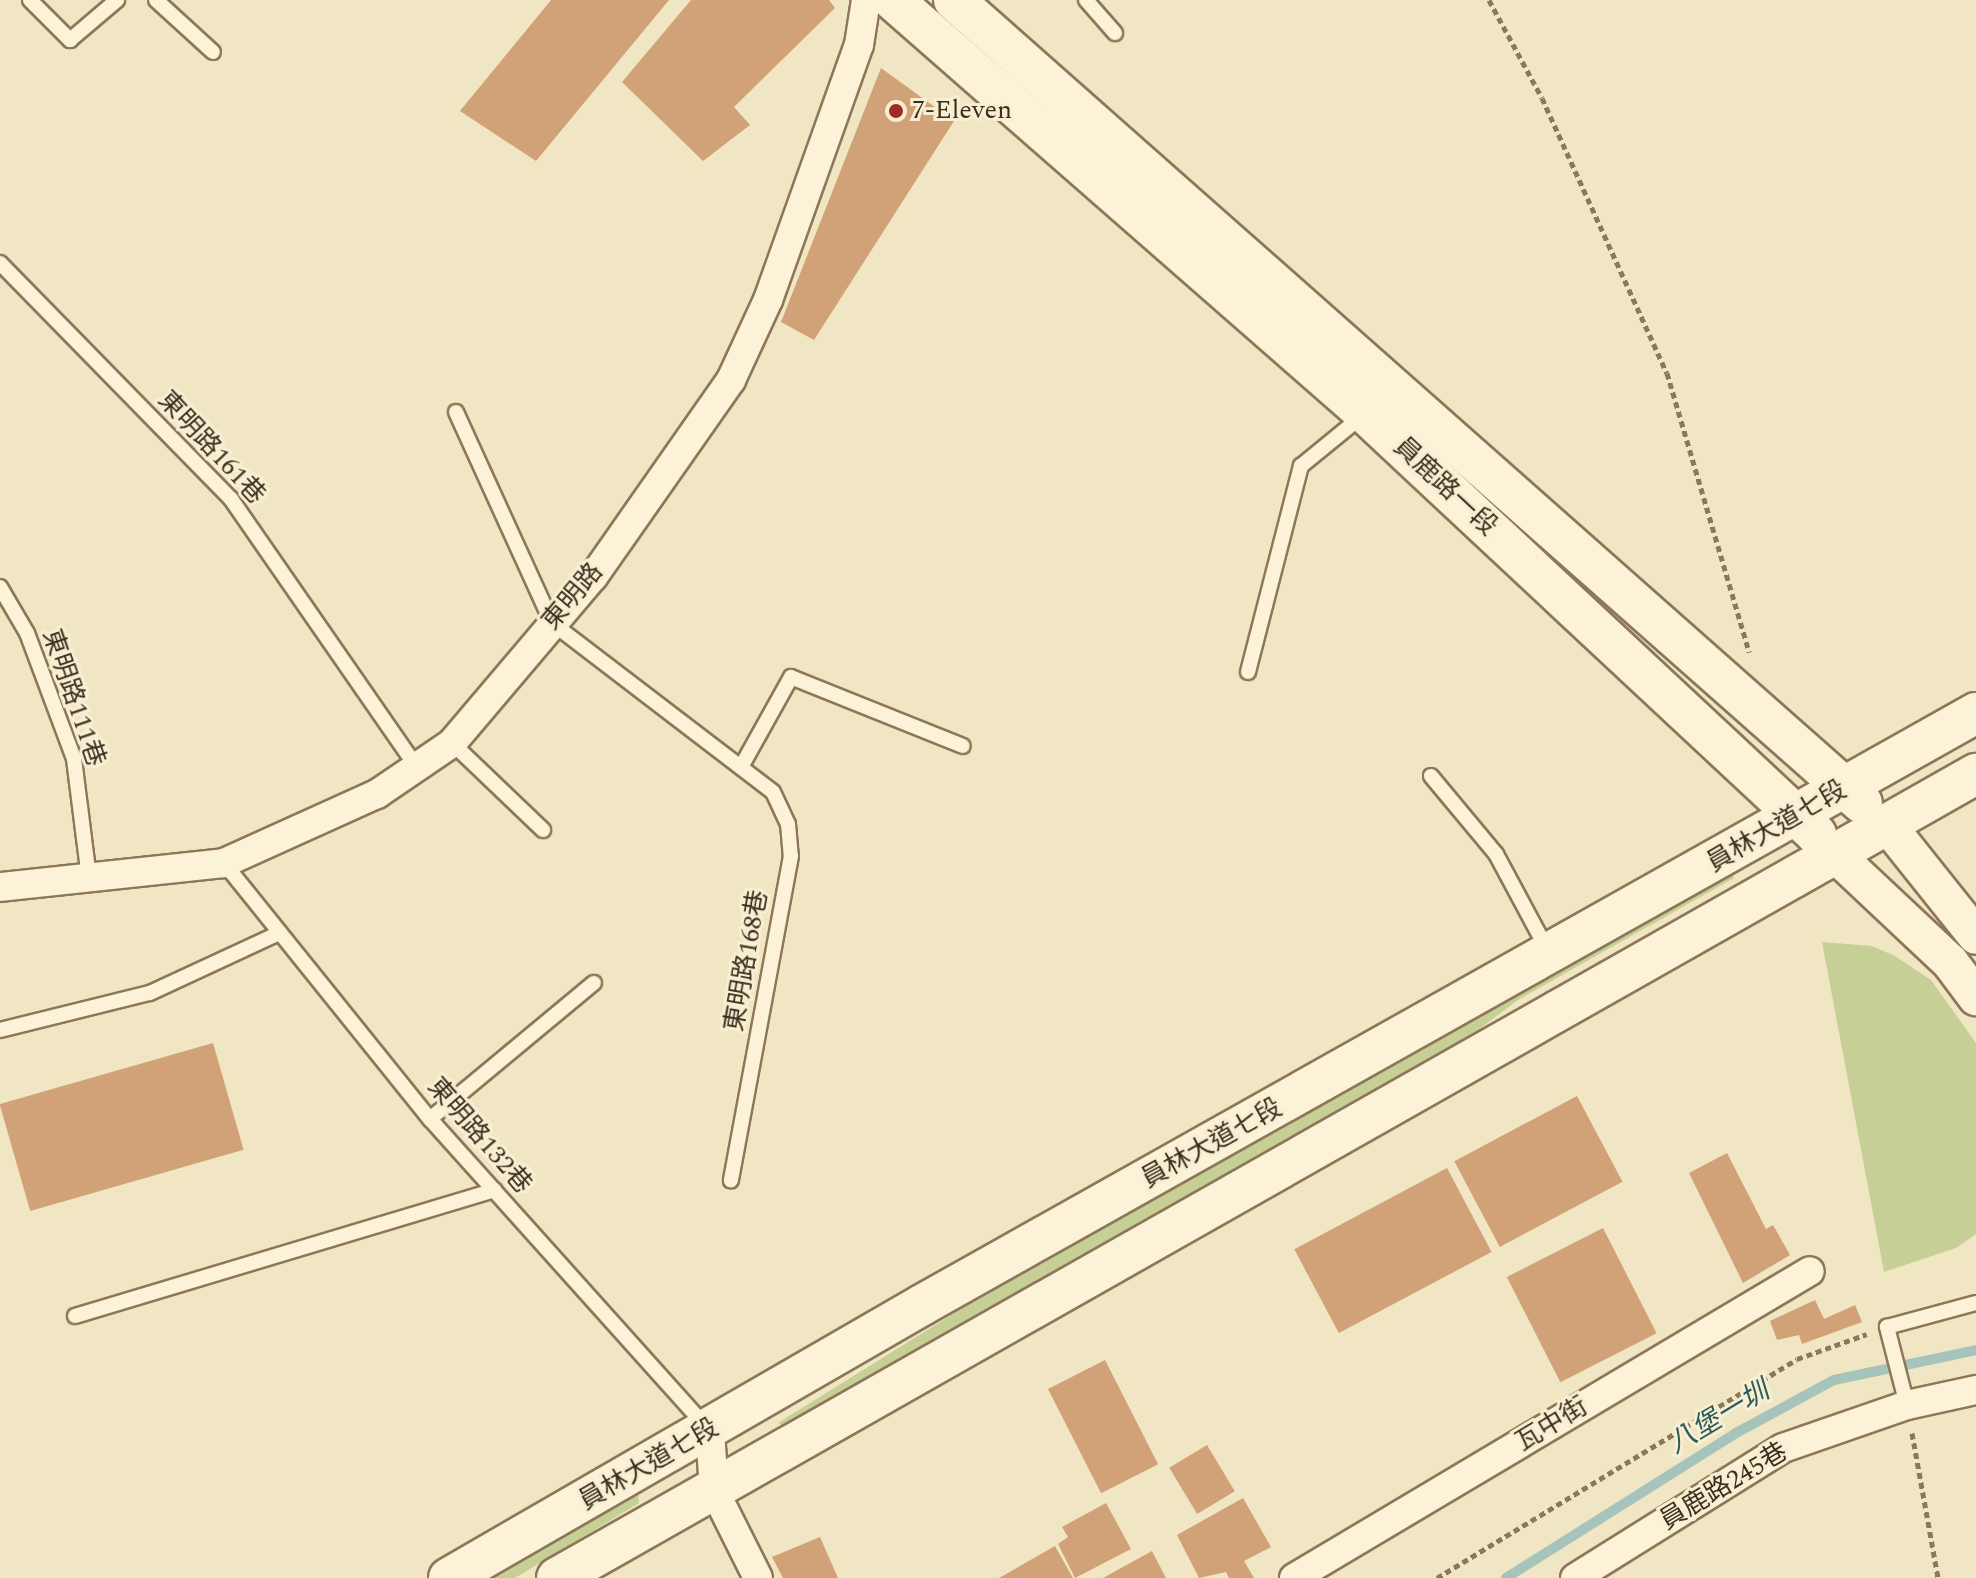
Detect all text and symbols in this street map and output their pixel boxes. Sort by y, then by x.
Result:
place label: 7-Eleven [912,95,1012,127]
marker: 7-Eleven [887,102,905,120]
street label: 東明路161巷 [151,385,271,511]
street label: 員鹿路一段 [1387,431,1503,543]
street label: 東明路 [536,557,610,637]
street label: 東明路111巷 [35,625,111,771]
street label: 員林大道七段 [1702,774,1852,880]
street label: 東明路168巷 [719,888,775,1034]
street label: 東明路132巷 [420,1072,538,1200]
street label: 員林大道七段 [1136,1093,1288,1195]
water label: 八堡一圳 [1662,1375,1776,1461]
street label: 瓦中街 [1511,1392,1593,1458]
street label: 員林大道七段 [574,1412,724,1518]
street label: 員鹿路245巷 [1655,1437,1793,1537]

